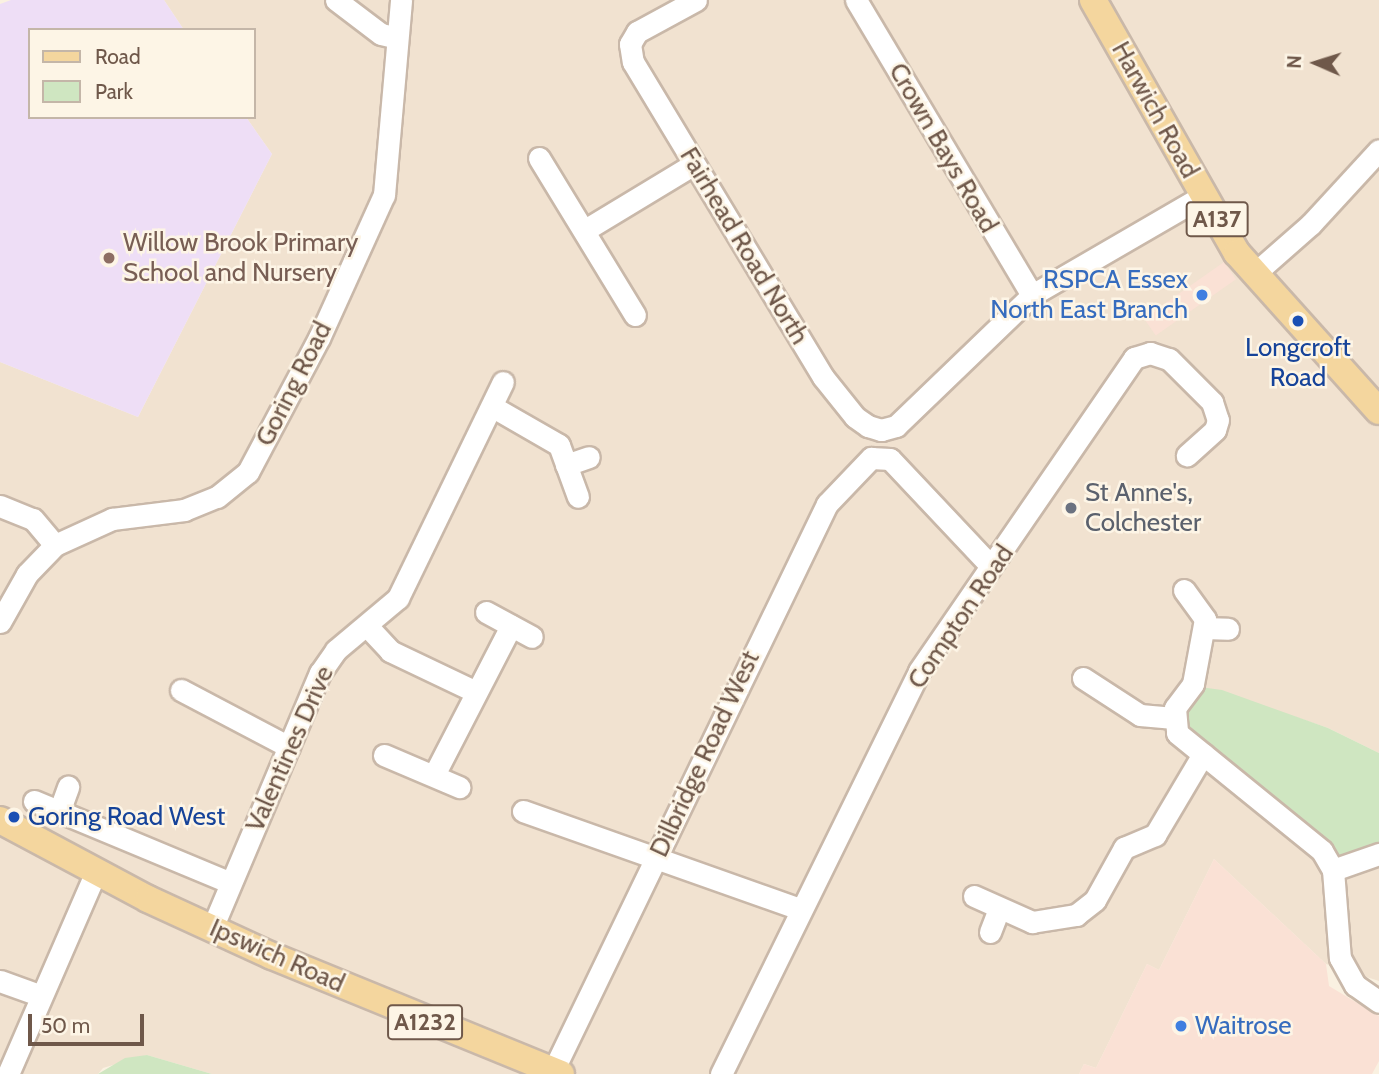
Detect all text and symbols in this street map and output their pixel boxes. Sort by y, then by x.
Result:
legend [28,28,256,119]
north arrow [1281,28,1351,98]
street label: Harwich Road [1105,36,1205,184]
text: Road [95,44,141,69]
text: N [1283,55,1306,69]
street label: Crown Bays Road [882,58,1004,238]
text: Park [95,79,133,104]
street label: Fairhead Road North [673,142,815,350]
road number: A137 [1186,198,1248,240]
place label: Willow Brook Primary School and Nursery [123,227,358,288]
marker: Willow Brook Primary School and Nursery [101,250,117,266]
place label: RSPCA Essex North East Branch [990,264,1188,326]
marker: RSPCA Essex North East Branch [1194,287,1210,303]
marker: Longcroft Road [1290,313,1306,329]
street label: Goring Road [249,317,339,451]
place label: Longcroft Road [1245,332,1351,394]
place label: St Anne's, Colchester [1085,477,1201,538]
marker: St Anne's, Colchester [1063,500,1079,516]
street label: Compton Road [901,539,1021,695]
street label: Dilbridge Road West [644,646,766,862]
street label: Valentines Drive [240,661,340,837]
place label: Goring Road West [28,801,225,833]
marker: Goring Road West [6,809,22,825]
street label: Ipswich Road [205,912,349,1000]
scale bar [32,1000,147,1044]
road number: A1232 [386,1002,464,1042]
place label: Waitrose [1195,1010,1292,1042]
text: 50 m [41,1013,90,1038]
marker: Waitrose [1173,1018,1189,1034]

